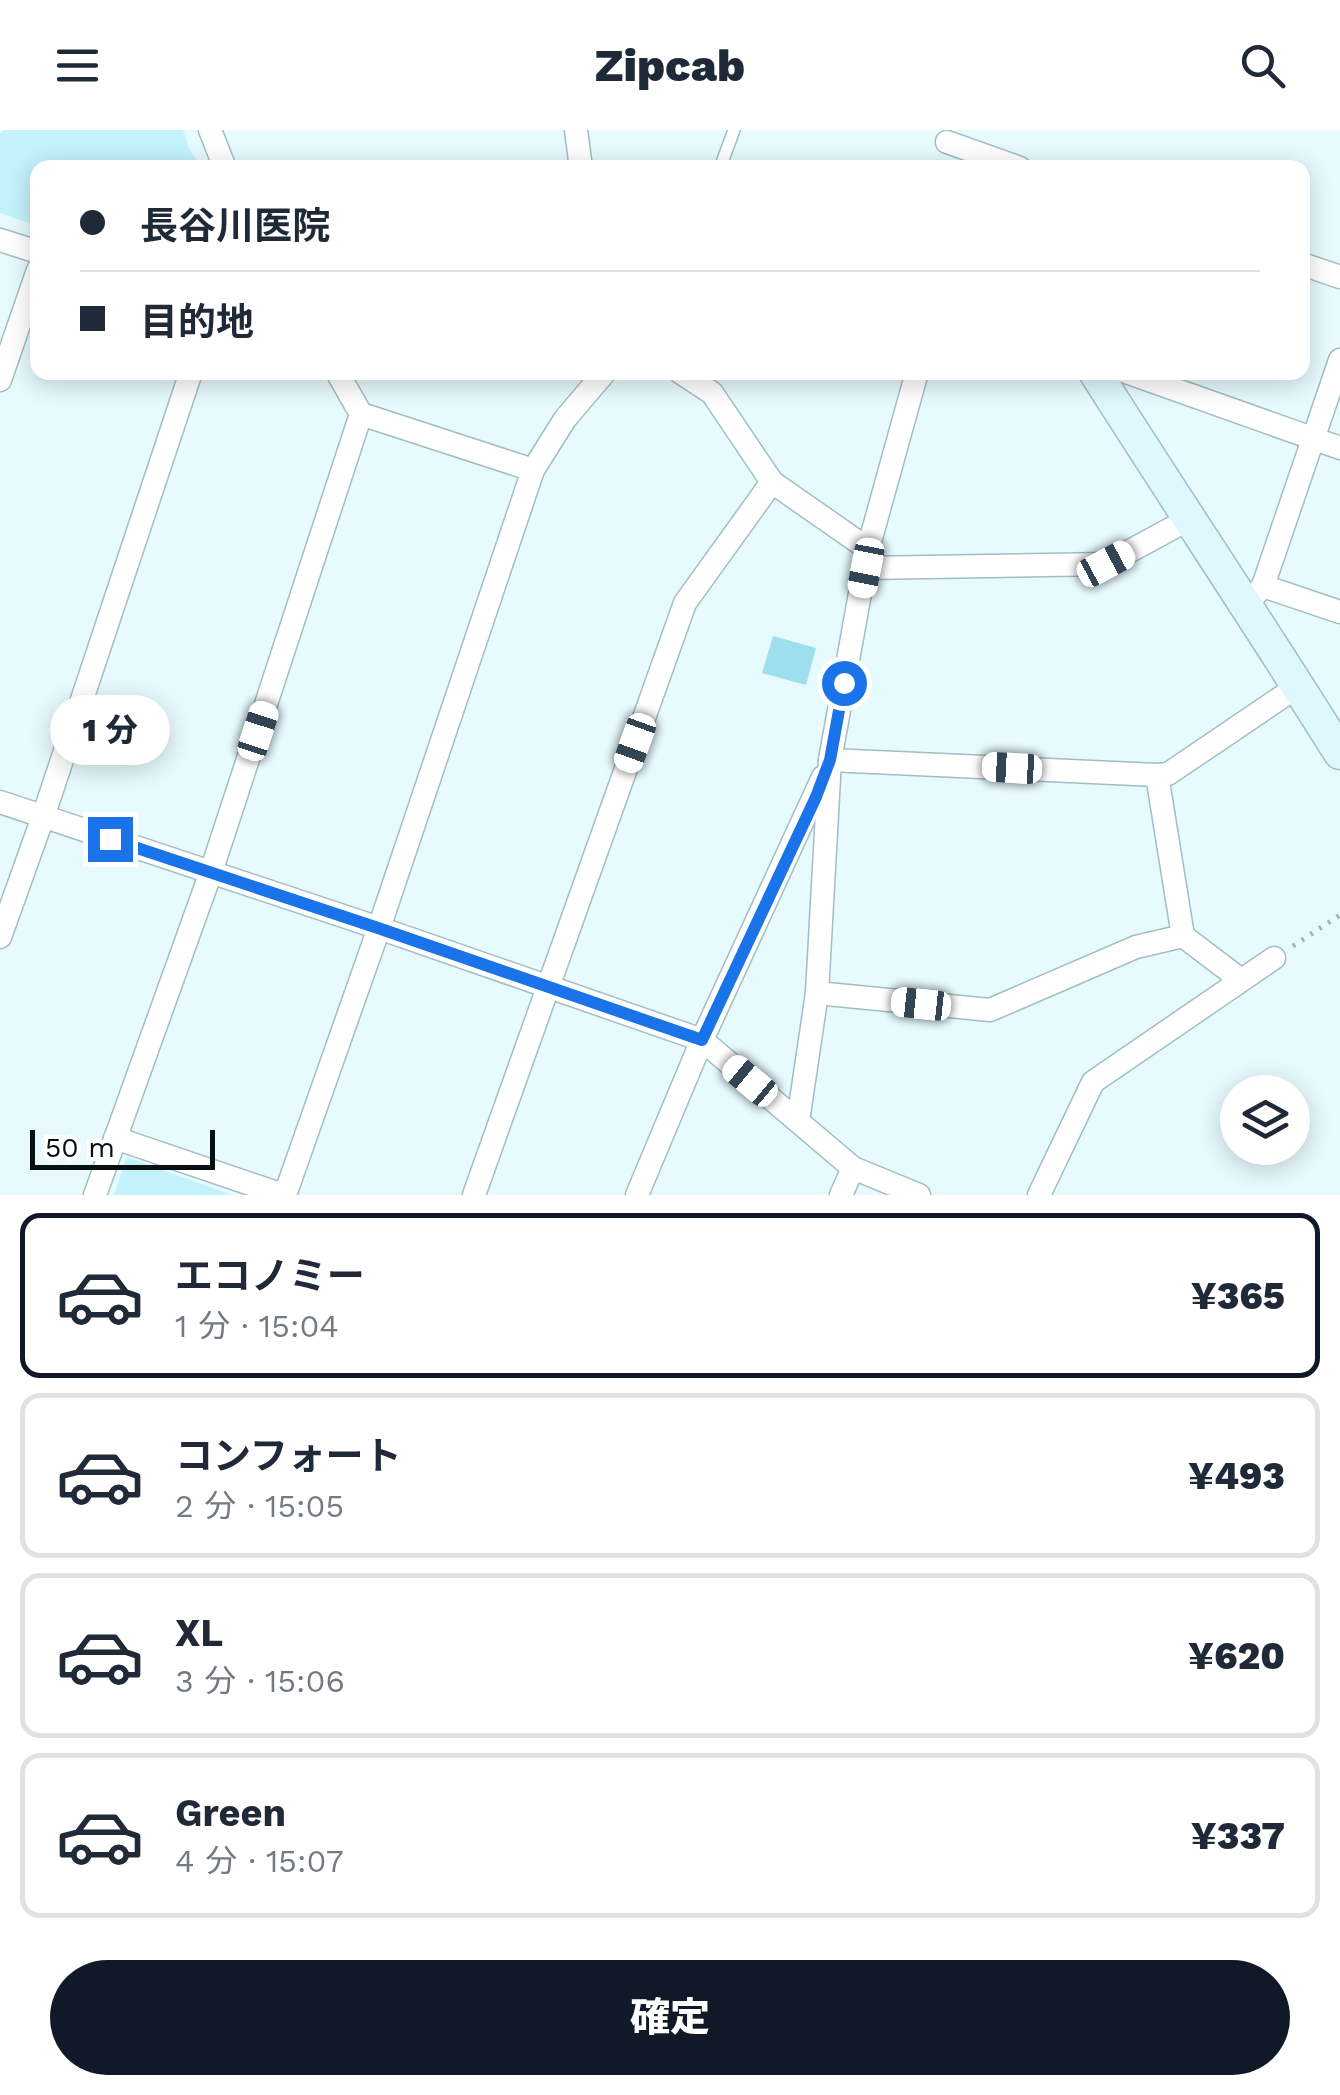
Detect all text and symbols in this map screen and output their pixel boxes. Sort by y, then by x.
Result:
icon: menu [50,38,105,93]
icon: search [1235,38,1290,93]
text: Zipcab [595,39,745,92]
text: 長谷川医院 [140,204,330,248]
text: 目的地 [140,300,254,344]
car [846,536,886,600]
car [1072,537,1140,591]
route start [822,661,867,706]
callout: 1 分 [50,694,170,764]
car [234,698,282,764]
car [611,710,659,776]
text: 1 分 [83,711,137,749]
car [981,751,1043,785]
route end [88,817,133,862]
car [890,986,952,1022]
car [717,1050,783,1112]
map controls [1220,1075,1310,1165]
button: layers [1220,1075,1310,1165]
scale bar [30,1125,215,1170]
text: 50 m [45,1131,115,1164]
icon: car [55,1251,145,1341]
text: エコノミー [175,1254,365,1298]
text: ¥365 [1191,1274,1285,1318]
text: 1 分 · 15:04 [175,1307,339,1345]
icon: car [55,1431,145,1521]
text: コンフォート [175,1434,402,1478]
text: ¥493 [1188,1454,1285,1498]
text: 2 分 · 15:05 [175,1487,344,1525]
icon: car [55,1611,145,1701]
text: XL [175,1611,223,1655]
text: ¥620 [1188,1634,1285,1678]
text: 3 分 · 15:06 [175,1662,345,1700]
icon: car [55,1791,145,1881]
text: Green [175,1791,286,1835]
text: ¥337 [1191,1814,1285,1858]
text: 4 分 · 15:07 [175,1842,344,1880]
button: 確定 [50,1960,1290,2075]

